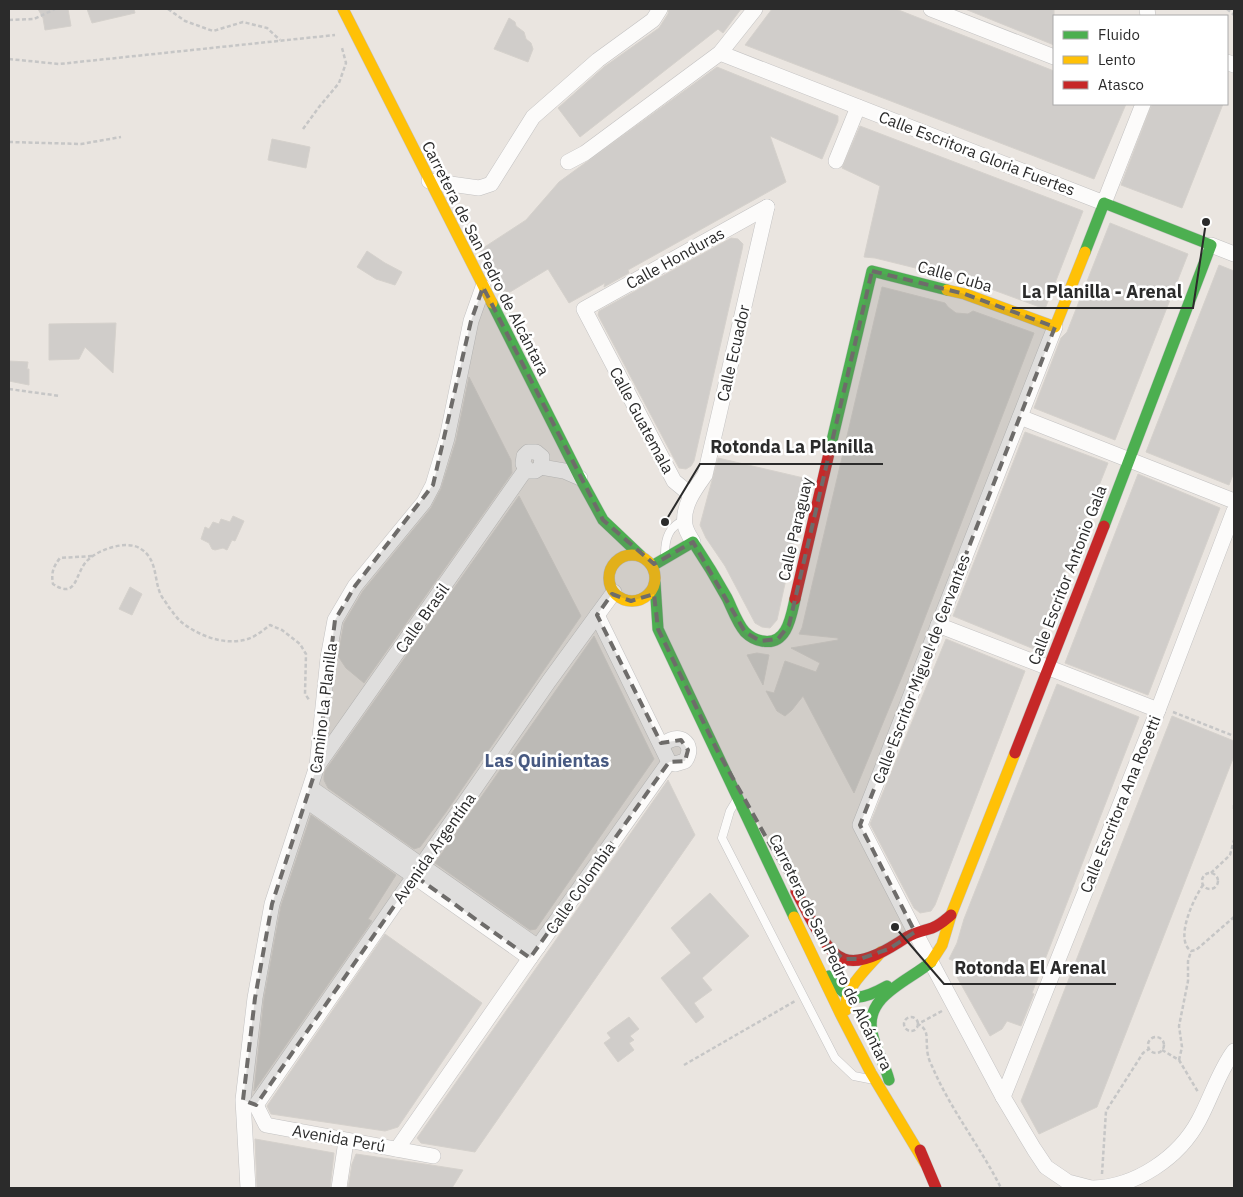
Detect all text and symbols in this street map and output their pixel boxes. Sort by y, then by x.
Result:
legend [1053,15,1228,105]
text: Fluido [1098,25,1140,44]
text: Lento [1098,50,1136,69]
text: Atasco [1098,75,1144,94]
street label: Calle Escritora Gloria Fuertes [876,106,1078,200]
street label: Carretera de San Pedro de Alcántara [418,137,554,379]
street label: Calle Honduras [622,223,728,293]
street label: Calle Cuba [915,256,995,296]
callout: La Planilla - Arenal [1012,275,1193,308]
text: La Planilla - Arenal [1022,280,1183,303]
street label: Calle Ecuador [712,303,754,403]
street label: Calle Guatemala [605,363,679,477]
callout: Rotonda La Planilla [700,431,883,464]
text: Rotonda La Planilla [710,435,874,458]
street label: Calle Paraguay [773,475,817,583]
street label: Calle Escritor Antonio Gala [1023,482,1111,668]
street label: Calle Escritor Miguel de Cervantes [868,551,974,787]
street label: Calle Brasil [391,579,453,657]
street label: Camino La Planilla [305,641,341,774]
street label: Calle Escritora Ana Rosetti [1075,712,1165,896]
district label: Las Quinientas [485,749,609,772]
street label: Avenida Argentína [388,788,480,907]
street label: Carretera de San Pedro de Alcántara [765,831,897,1074]
street label: Calle Colombia [541,838,619,938]
callout: Rotonda El Arenal [944,951,1116,984]
text: Rotonda El Arenal [954,956,1106,979]
street label: Avenida Perú [291,1120,387,1156]

